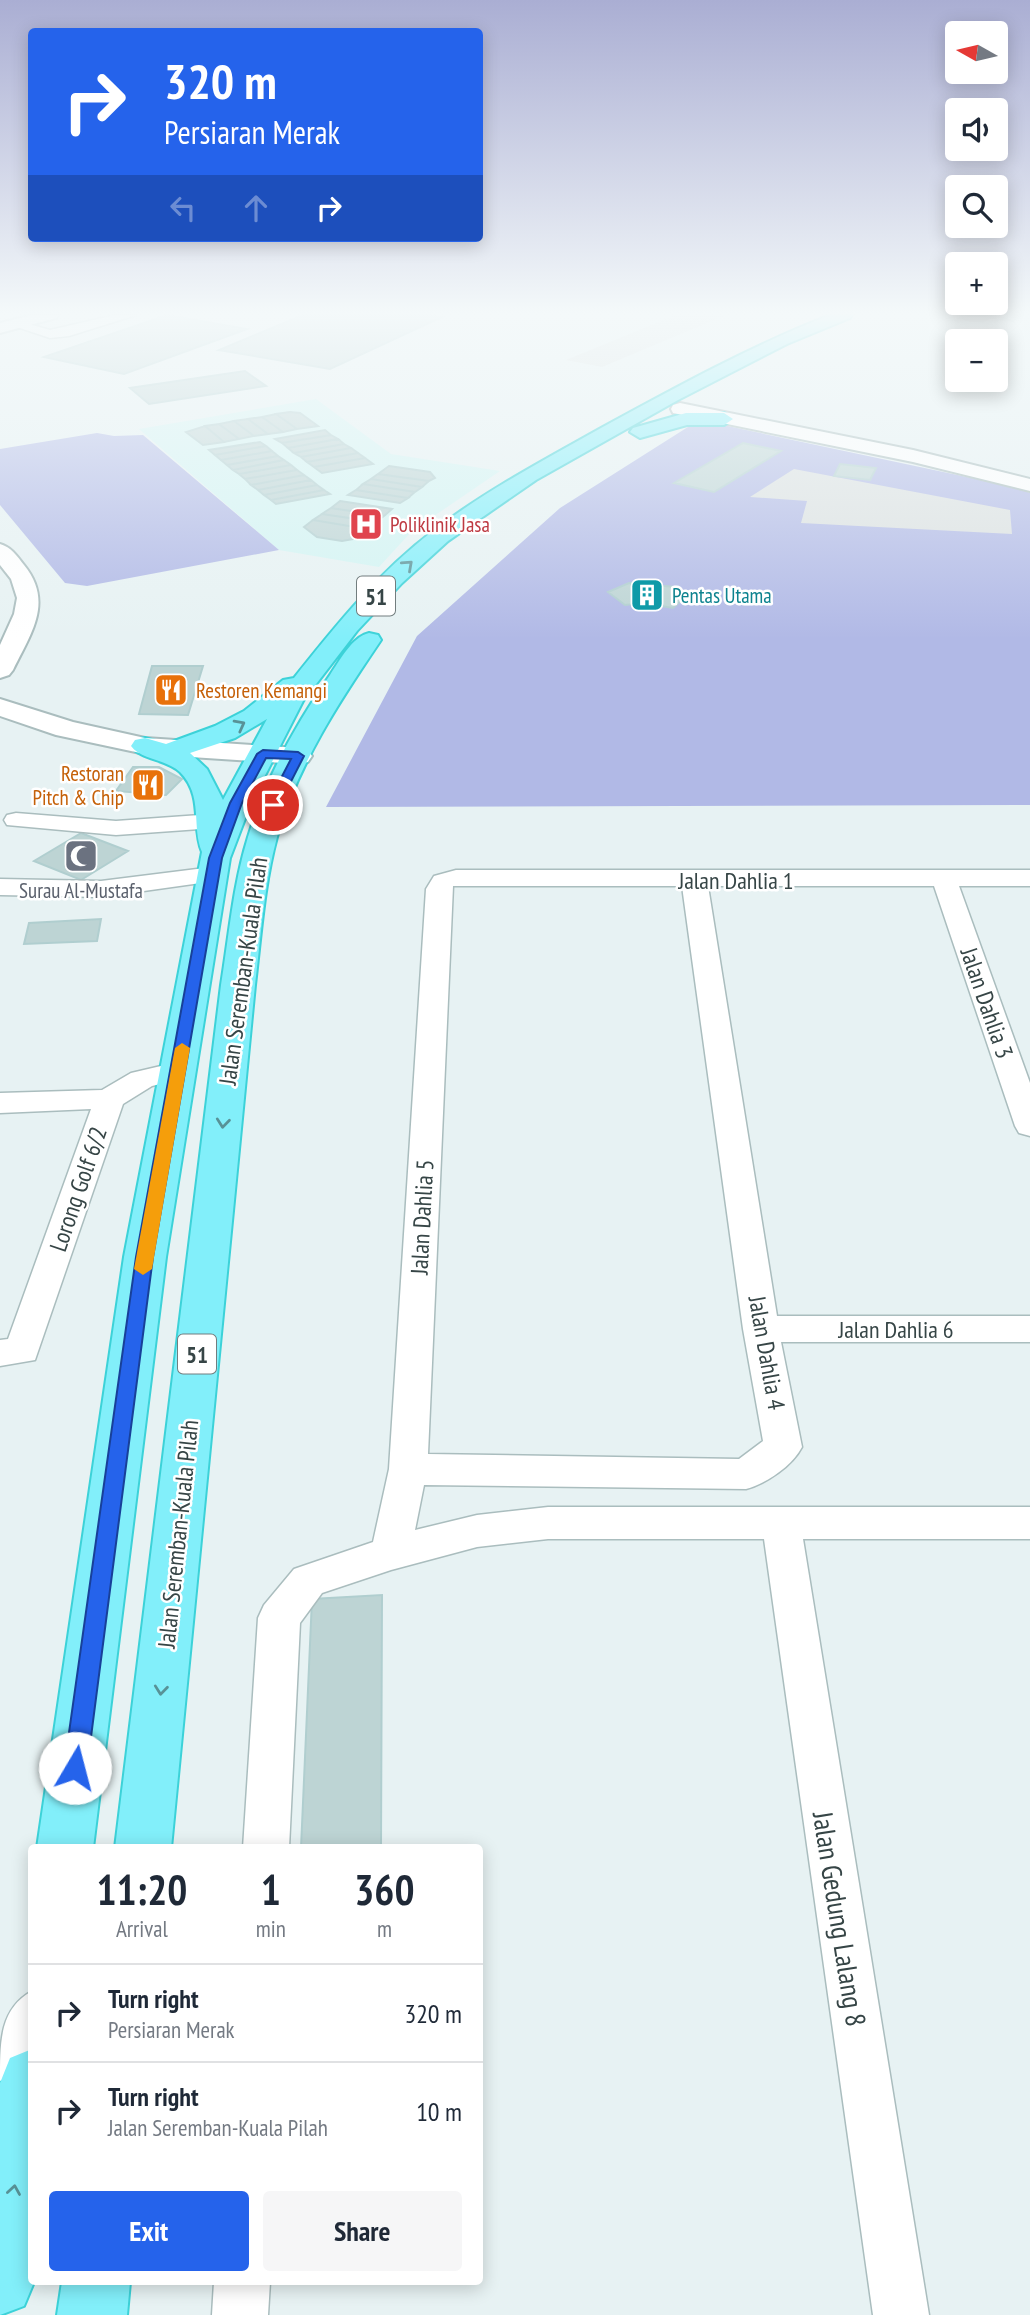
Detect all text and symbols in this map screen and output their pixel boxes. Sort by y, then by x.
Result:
north arrow [945,21,1008,84]
map controls [945,21,1008,392]
text: 320 m [164,49,277,113]
icon: right [49,56,140,147]
button: sound [945,98,1008,161]
text: Persiaran Merak [164,111,340,153]
button: search [945,175,1008,238]
icon: left [164,189,202,227]
icon: ahead [237,189,275,227]
icon: right [310,189,348,227]
button: + [945,252,1008,315]
button: − [945,329,1008,392]
hospital icon: Poliklinik Jasa [347,505,385,543]
place label: Poliklinik Jasa [390,511,490,538]
one-way arrow [400,561,413,573]
road number: 51 [357,576,395,616]
building icon: Pentas Utama [628,576,666,614]
place label: Pentas Utama [672,582,772,609]
restaurant icon: Restoren Kemangi [152,671,190,709]
place label: Restoren Kemangi [196,677,327,704]
one-way arrow [232,719,245,733]
place label: Restoran Pitch & Chip [32,760,124,811]
restaurant icon: Restoran Pitch & Chip [129,766,167,804]
pin [243,775,303,835]
icon: arrive [254,786,292,824]
mosque icon: Surau Al-Mustafa [62,837,100,875]
street label: Jalan Seremban-Kuala Pilah [212,855,274,1088]
street label: Jalan Dahlia 1 [677,865,794,896]
place label: Surau Al-Mustafa [19,877,143,904]
street label: Jalan Dahlia 3 [953,943,1020,1063]
one-way arrow [215,1117,230,1128]
street label: Lorong Golf 6/2 [42,1123,114,1255]
street label: Jalan Dahlia 5 [403,1159,440,1276]
street label: Jalan Dahlia 4 [742,1293,792,1413]
street label: Jalan Dahlia 6 [837,1314,954,1345]
road number: 51 [178,1334,216,1373]
street label: Jalan Seremban-Kuala Pilah [150,1418,205,1651]
one-way arrow [153,1684,168,1696]
position arrow [38,1731,112,1805]
street label: Jalan Gedung Lalang 8 [805,1808,875,2029]
text: 11:20 [96,1862,187,1917]
text: 1 [261,1862,281,1917]
text: 360 [354,1862,415,1917]
text: Arrival [116,1914,168,1943]
text: min [256,1914,286,1943]
text: m [377,1914,392,1943]
text: Turn right [108,1982,199,2015]
icon: right [49,1994,87,2032]
text: 320 m [404,1997,462,2030]
text: Persiaran Merak [108,2015,235,2044]
text: Turn right [108,2080,199,2113]
icon: right [49,2092,87,2130]
text: 10 m [416,2095,462,2128]
text: Jalan Seremban-Kuala Pilah [108,2113,328,2142]
one-way arrow [6,2184,21,2196]
button: Exit [49,2191,249,2271]
button: Share [263,2191,462,2271]

